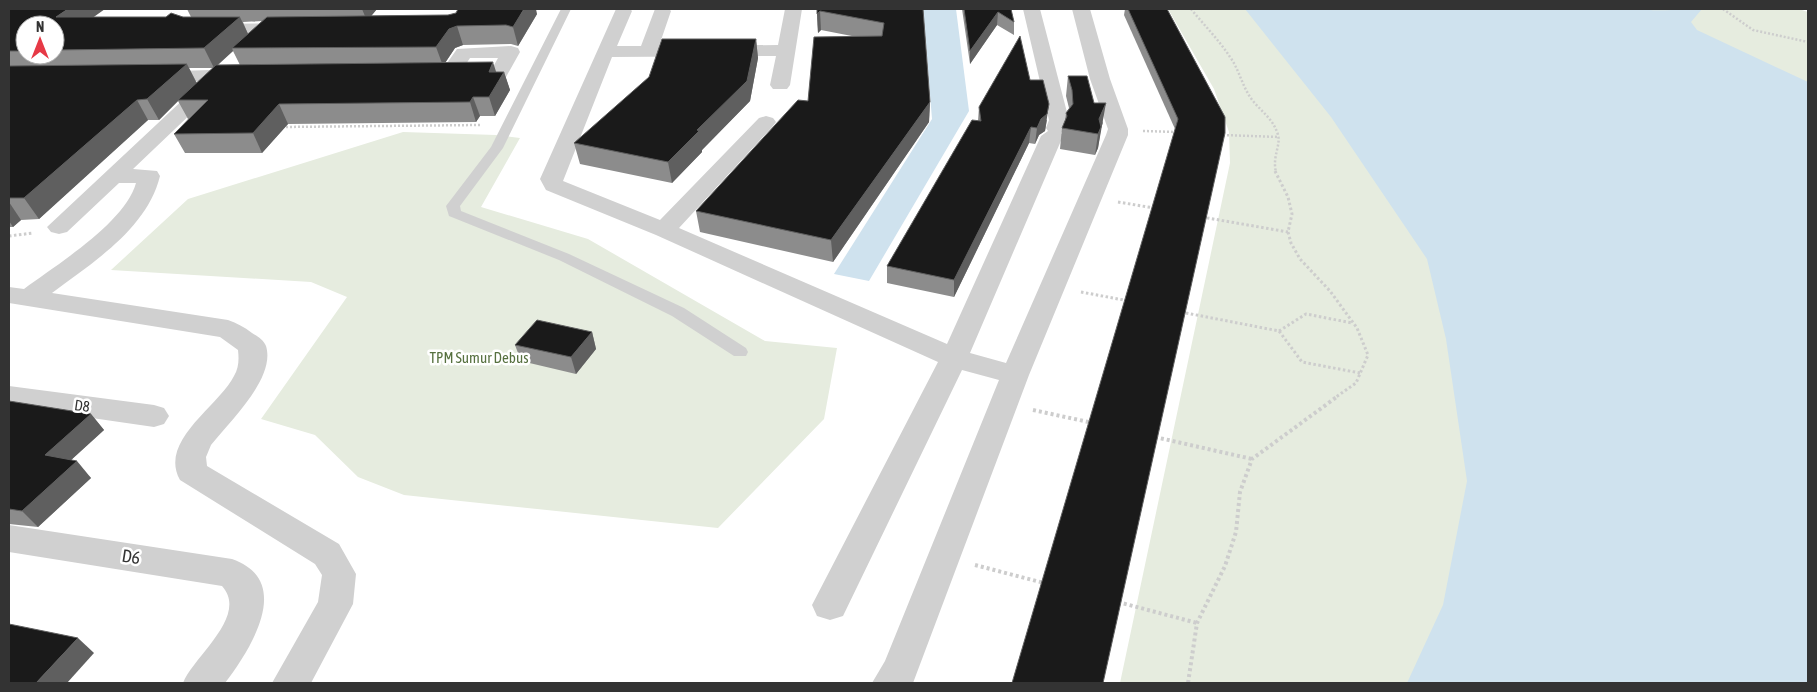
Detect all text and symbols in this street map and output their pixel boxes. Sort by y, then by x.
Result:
north arrow [15,15,65,65]
text: N [36,19,44,35]
park label: TPM Sumur Debus [430,349,528,366]
street label: D8 [73,396,91,415]
street label: D6 [120,545,142,568]

